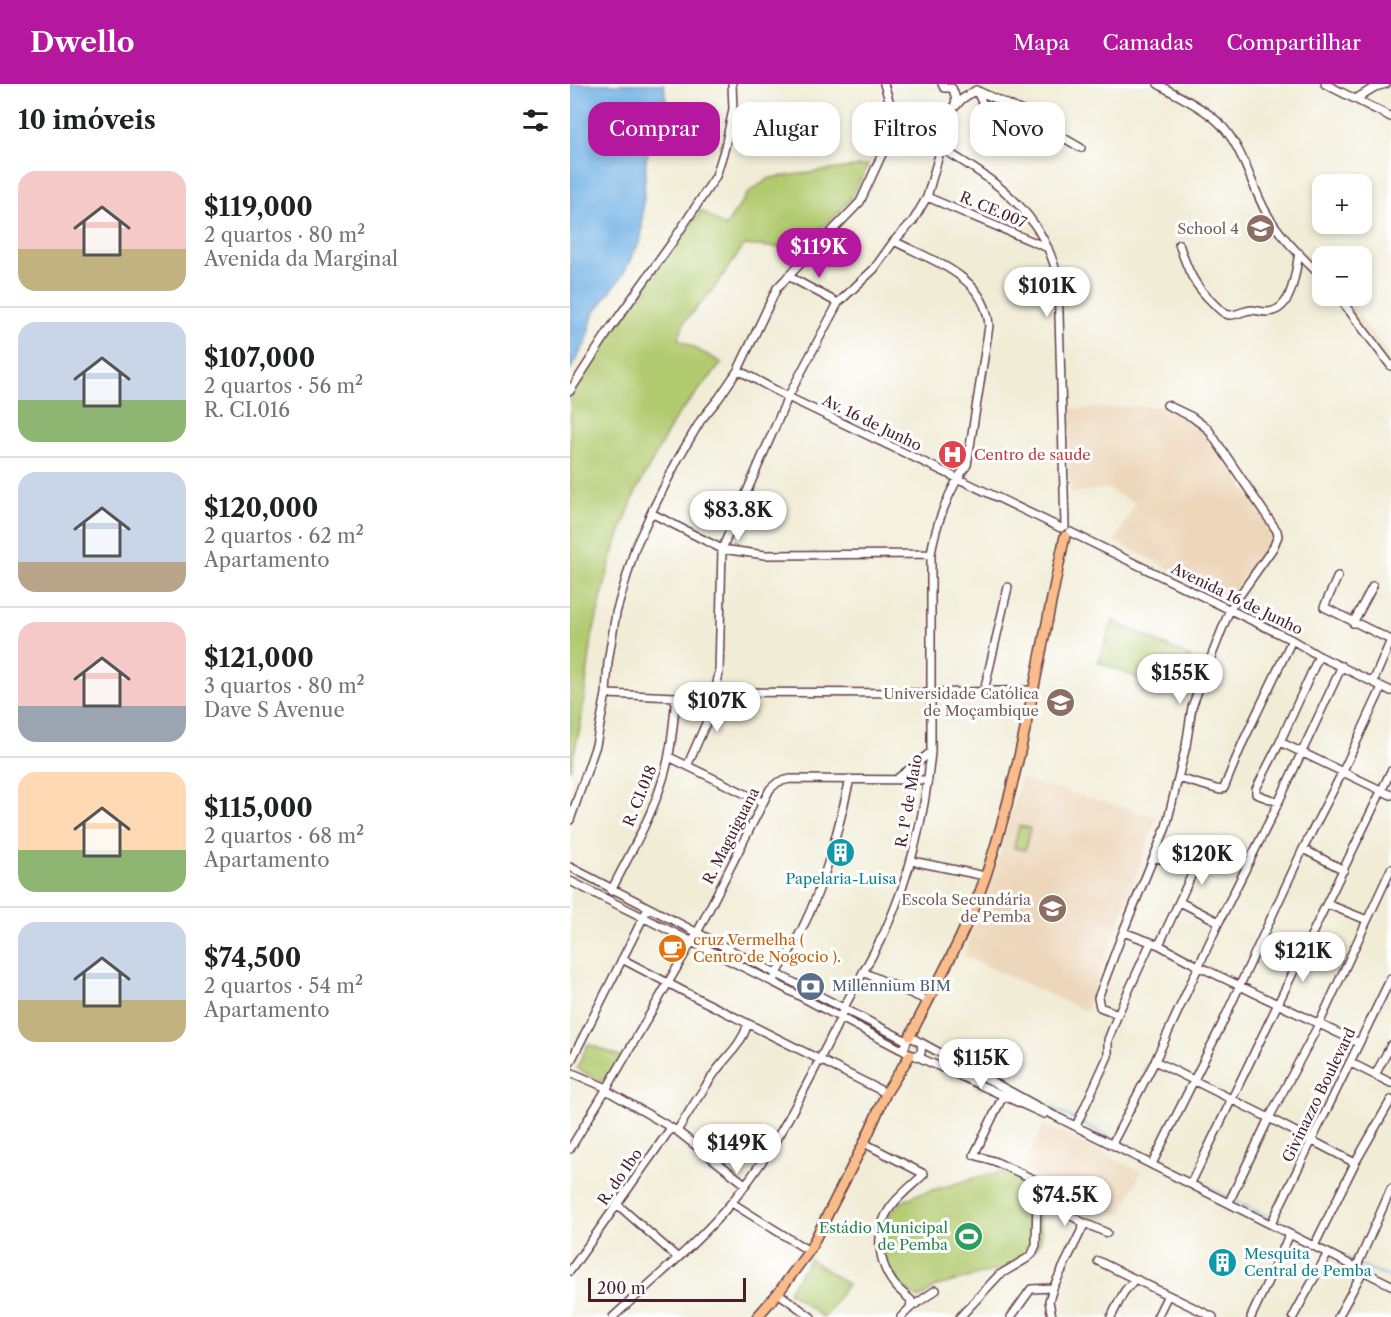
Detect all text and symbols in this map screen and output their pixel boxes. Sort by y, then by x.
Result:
text: Dwello [30,25,135,59]
text: Mapa [1013,30,1069,55]
text: Camadas [1102,30,1193,55]
text: Compartilhar [1226,30,1361,55]
chip: Comprar [588,102,720,156]
chip: Alugar [732,102,840,156]
chip: Filtros [852,102,958,156]
chip: Novo [970,102,1065,156]
text: 10 imóveis [18,104,156,136]
icon: filters [519,104,552,137]
map controls [1312,174,1372,306]
button: + [1312,174,1372,234]
street label: R. CE.007 [957,187,1030,232]
text: $119,000 [204,191,313,223]
icon: home [66,195,138,267]
school or university icon: School 4 [1244,213,1276,245]
place label: School 4 [1177,219,1239,238]
text: 2 quartos · 80 m² [204,223,365,247]
pin: $119K [777,228,861,279]
text: $119K [790,235,848,259]
button: − [1312,246,1372,306]
text: Avenida da Marginal [204,247,398,271]
pin: $101K [1005,267,1089,318]
text: $101K [1018,274,1076,298]
text: $107,000 [204,342,315,374]
icon: home [66,346,138,418]
text: 2 quartos · 56 m² [204,374,363,398]
street label: Av. 16 de Junho [818,390,925,455]
text: R. CI.016 [204,398,290,422]
hospital icon: Centro de saude [937,439,969,471]
place label: Centro de saude [974,445,1091,464]
pin: $83.8K [689,491,787,542]
text: $120,000 [204,492,318,524]
icon: home [66,496,138,568]
text: $83.8K [704,498,772,522]
text: 2 quartos · 62 m² [204,524,364,548]
text: Apartamento [204,548,329,572]
street label: Avenida 16 de Junho [1167,558,1306,639]
text: $121,000 [204,642,314,674]
icon: home [66,646,138,718]
pin: $155K [1138,654,1222,705]
text: $155K [1151,661,1209,685]
text: 3 quartos · 80 m² [204,674,365,698]
pin: $107K [675,682,759,733]
place label: Universidade Católica de Moçambique [883,684,1039,720]
school or university icon: Universidade Católica de Moçambique [1044,687,1076,719]
text: $107K [687,689,747,713]
text: Dave S Avenue [204,698,345,722]
street label: R. 1º de Maio [891,753,926,849]
street label: R. CI.018 [619,762,660,829]
street label: R. Maguiguana [698,784,763,887]
text: $115,000 [204,792,313,824]
icon: home [66,796,138,868]
text: 2 quartos · 68 m² [204,824,364,848]
pin: $120K [1160,835,1244,886]
building icon: Papelaria-Luisa [825,836,857,868]
text: $120K [1172,842,1232,866]
text: Apartamento [204,848,329,872]
place label: Papelaria-Luisa [785,869,897,888]
place label: Escola Secundária de Pemba [901,890,1031,926]
school or university icon: Escola Secundária de Pemba [1036,893,1068,925]
place label: cruz Vermelha ( Centro de Nogocio ). [693,930,841,966]
pin: $121K [1261,932,1345,983]
cafe icon: cruz Vermelha ( Centro de Nogocio ). [656,933,688,965]
text: $121K [1275,939,1331,963]
text: $74,500 [204,942,301,974]
icon: home [66,946,138,1018]
bank icon: Millennium BIM [795,970,827,1002]
text: 2 quartos · 54 m² [204,974,363,998]
place label: Millennium BIM [832,976,951,995]
text: Apartamento [204,998,329,1022]
street label: Givinazzo Boulevard [1278,1024,1359,1165]
pin: $115K [939,1039,1023,1090]
text: $115K [953,1046,1009,1070]
pin: $149K [695,1124,779,1175]
text: $149K [707,1131,767,1155]
street label: R. do Ibo [593,1145,646,1209]
pin: $74.5K [1016,1176,1114,1227]
text: $74.5K [1032,1183,1098,1207]
place label: Estádio Municipal de Pemba [819,1218,949,1254]
sports icon: Estádio Municipal de Pemba [953,1221,985,1253]
place label: Mesquita Central de Pemba [1244,1244,1372,1280]
building icon: Mesquita Central de Pemba [1207,1247,1239,1279]
scale bar [588,1275,746,1302]
text: 200 m [597,1278,646,1298]

